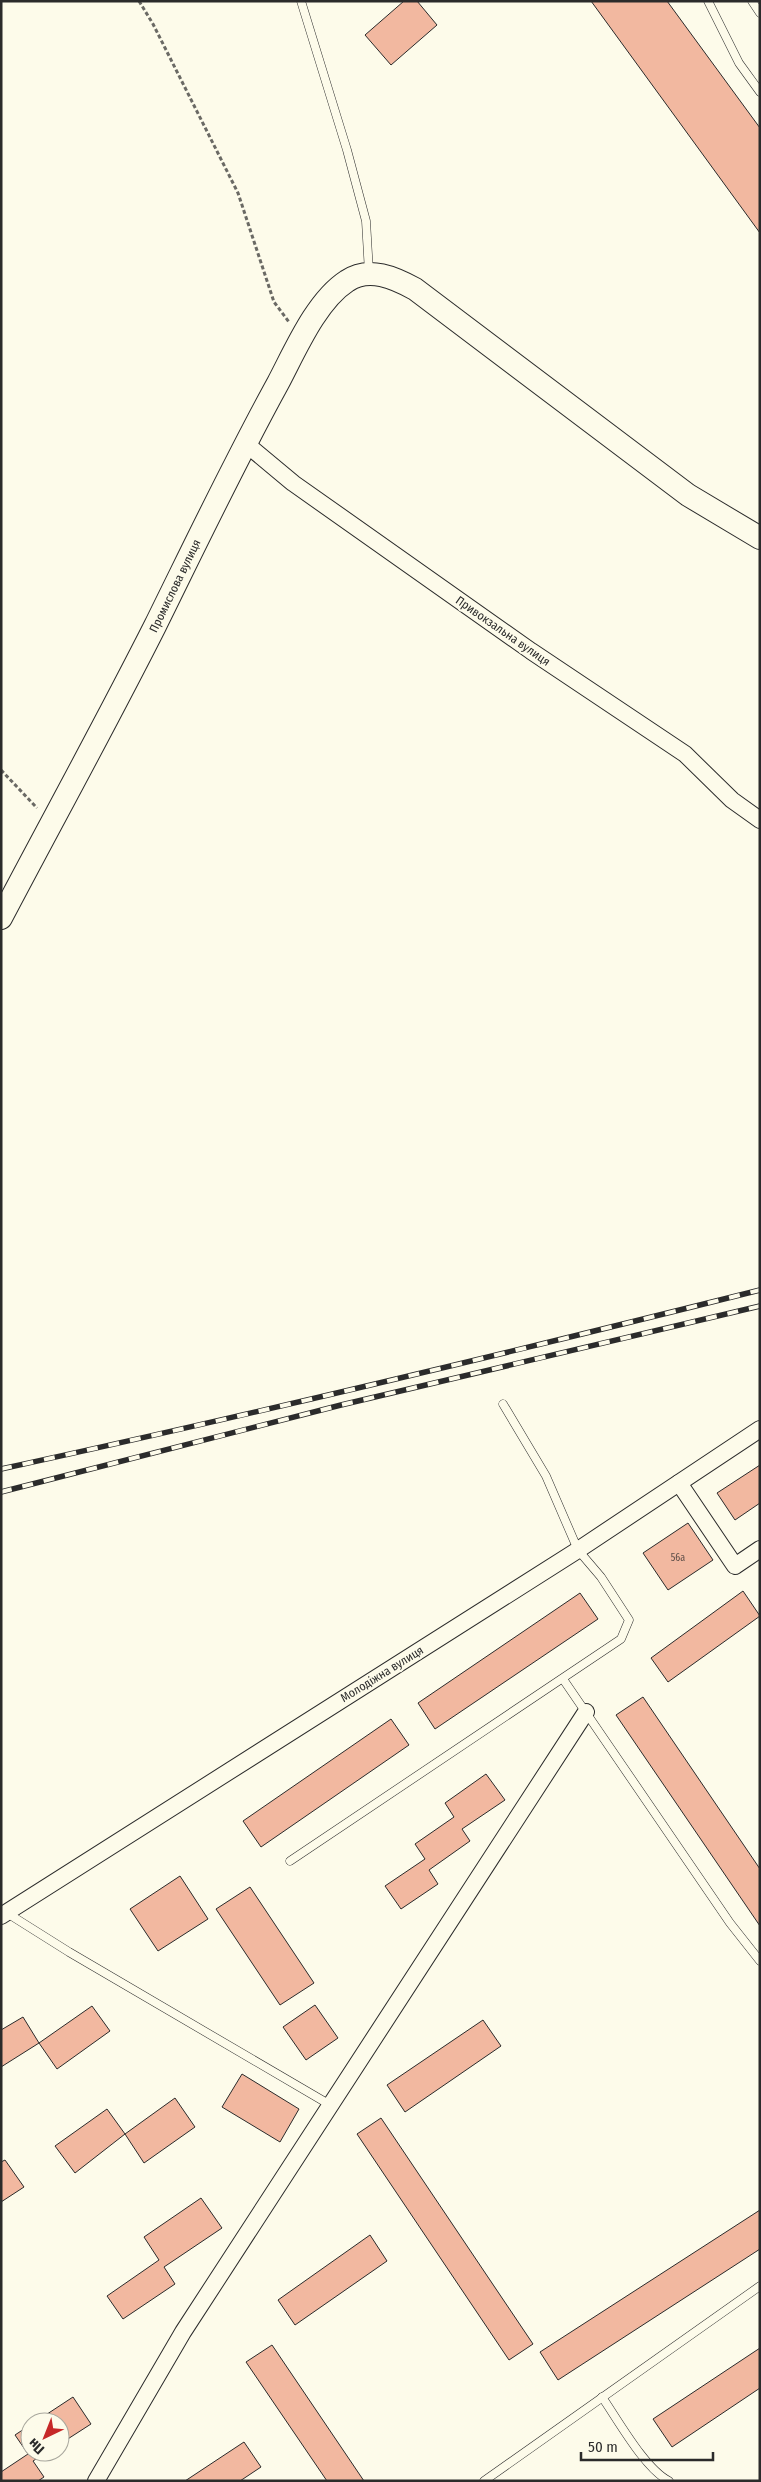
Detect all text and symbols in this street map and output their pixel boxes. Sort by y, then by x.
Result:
street label: Промислова вулиця [146,537,204,635]
street label: Привокзальна вулиця [453,593,553,669]
house number: 56а [671,1552,685,1564]
street label: Молодіжна вулиця [338,1643,426,1705]
north arrow [20,2412,70,2462]
scale bar [581,2430,714,2462]
text: Пн [25,2435,48,2458]
text: 50 m [588,2438,618,2456]

